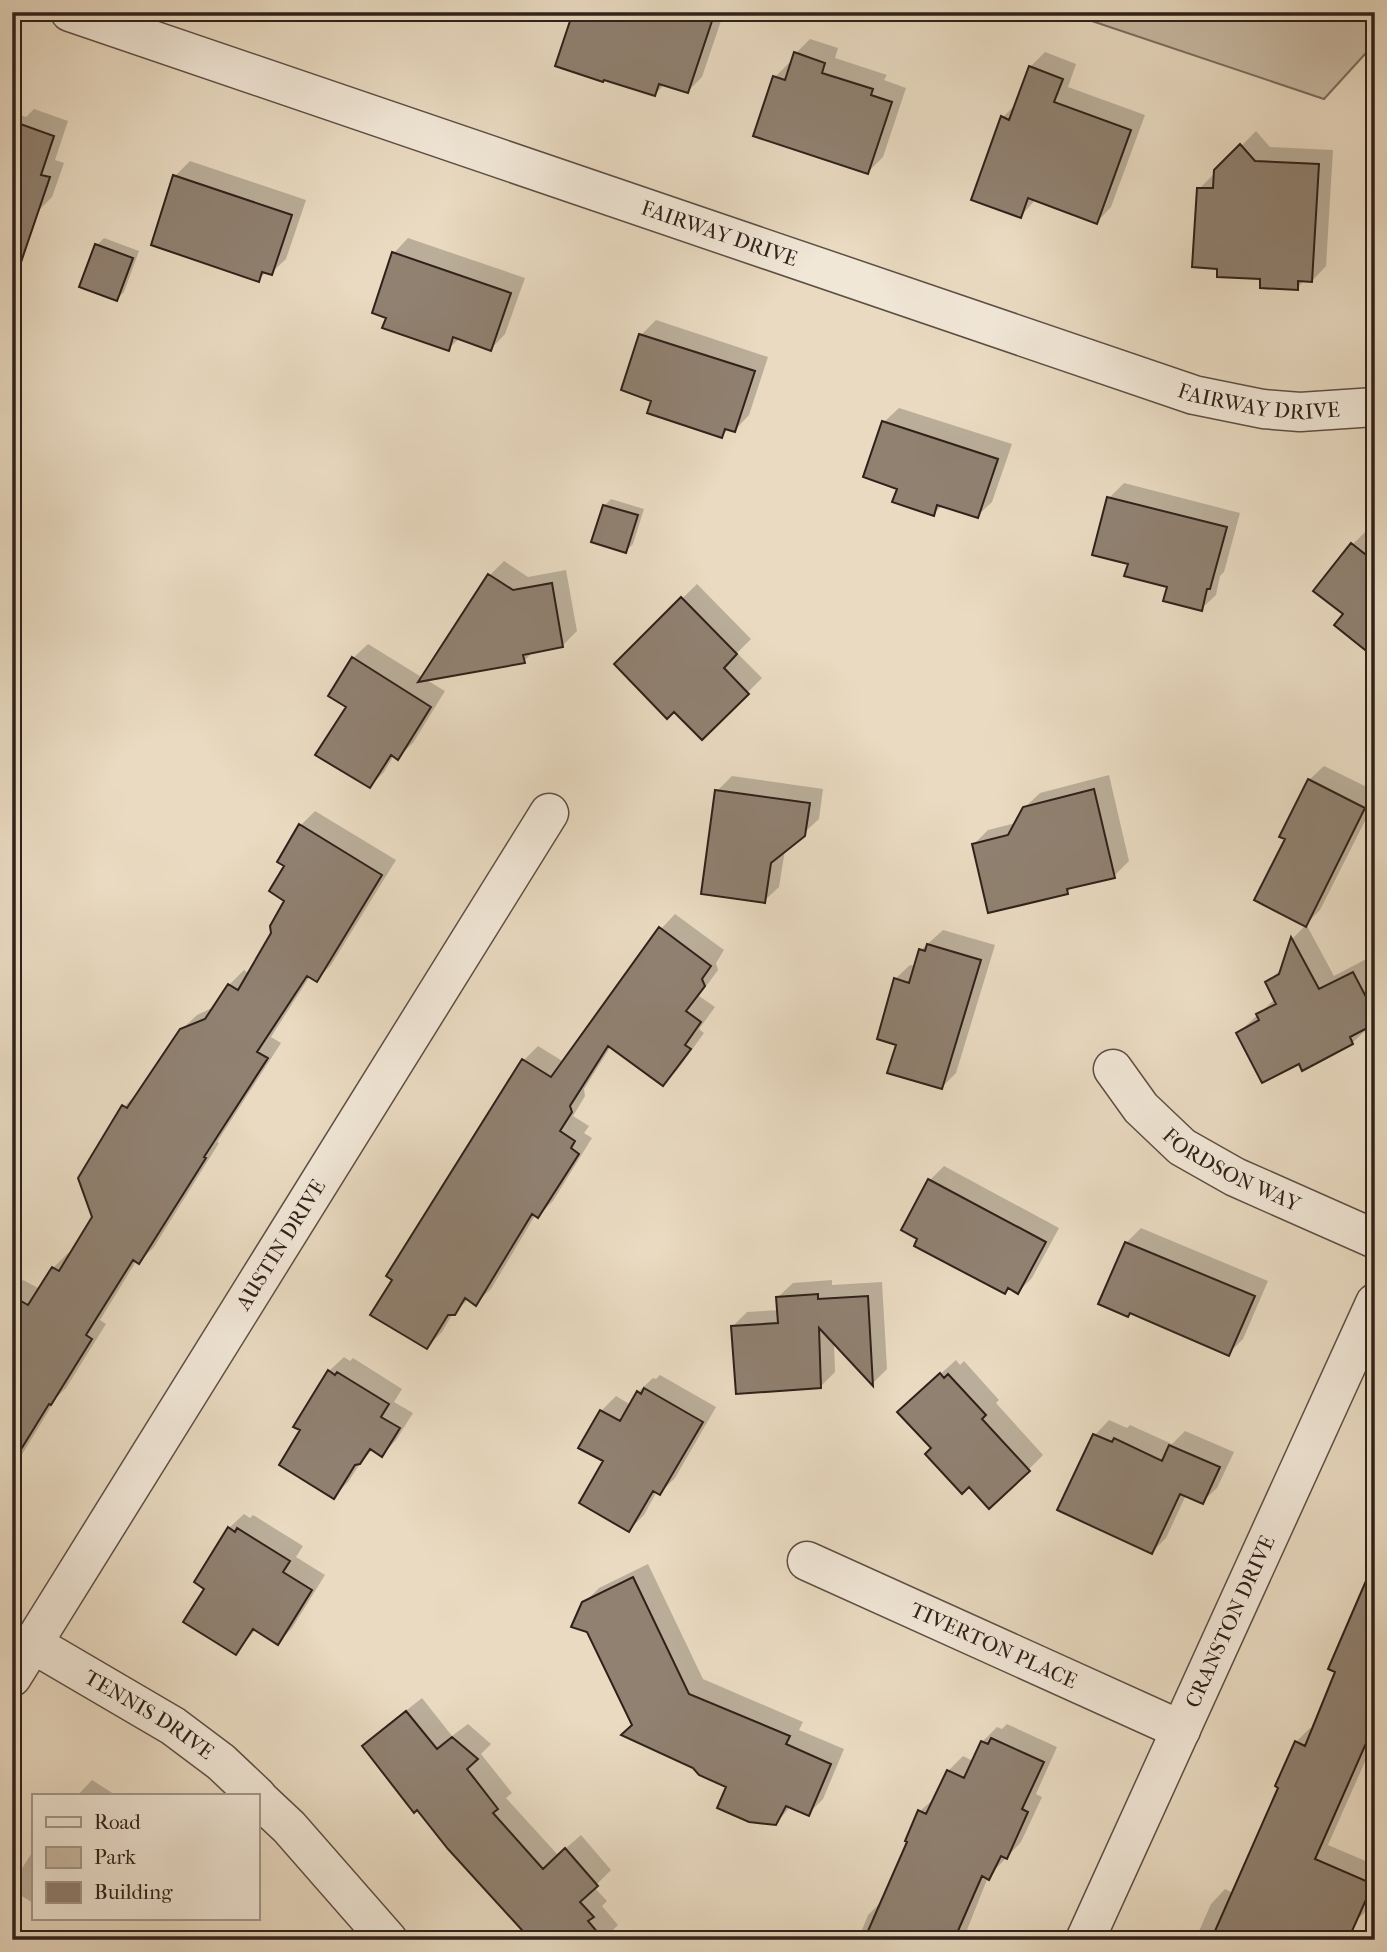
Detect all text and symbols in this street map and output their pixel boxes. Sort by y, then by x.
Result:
street label: FAIRWAY DRIVE [638,196,801,271]
street label: FAIRWAY DRIVE [1175,378,1341,424]
street label: FORDSON WAY [1158,1123,1305,1217]
street label: AUSTIN DRIVE [231,1175,330,1315]
street label: CRANSTON DRIVE [1180,1531,1280,1711]
street label: TIVERTON PLACE [907,1597,1081,1694]
street label: TENNIS DRIVE [80,1665,219,1764]
legend [32,1794,259,1920]
text: Road [94,1810,141,1834]
text: Park [94,1845,136,1869]
text: Building [94,1880,173,1904]

